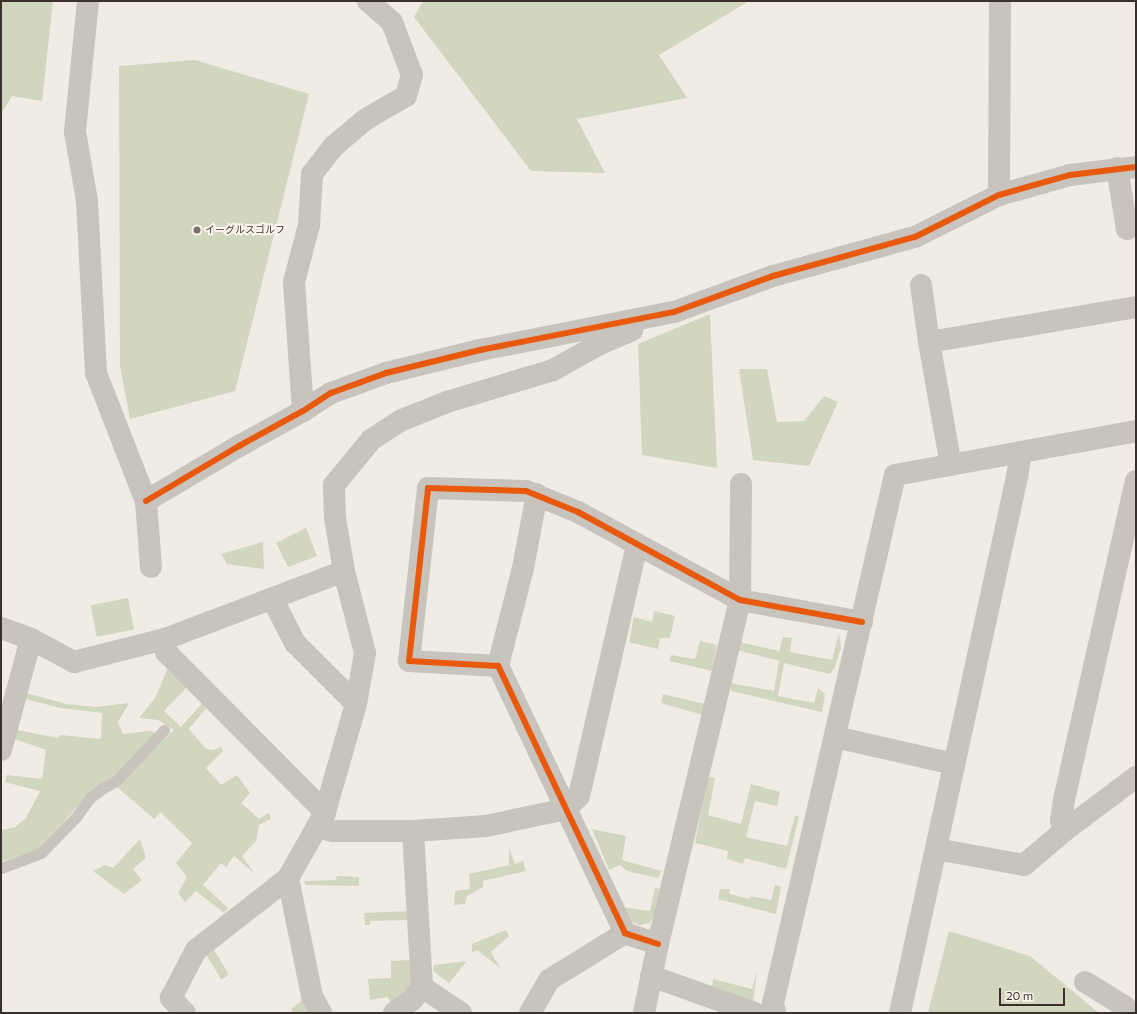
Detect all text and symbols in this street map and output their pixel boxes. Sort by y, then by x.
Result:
place label: イーグルスゴルフ [205,224,285,236]
marker: イーグルスゴルフ [192,225,202,235]
scale bar [1001,980,1067,1006]
text: 20 m [1006,988,1033,1002]

